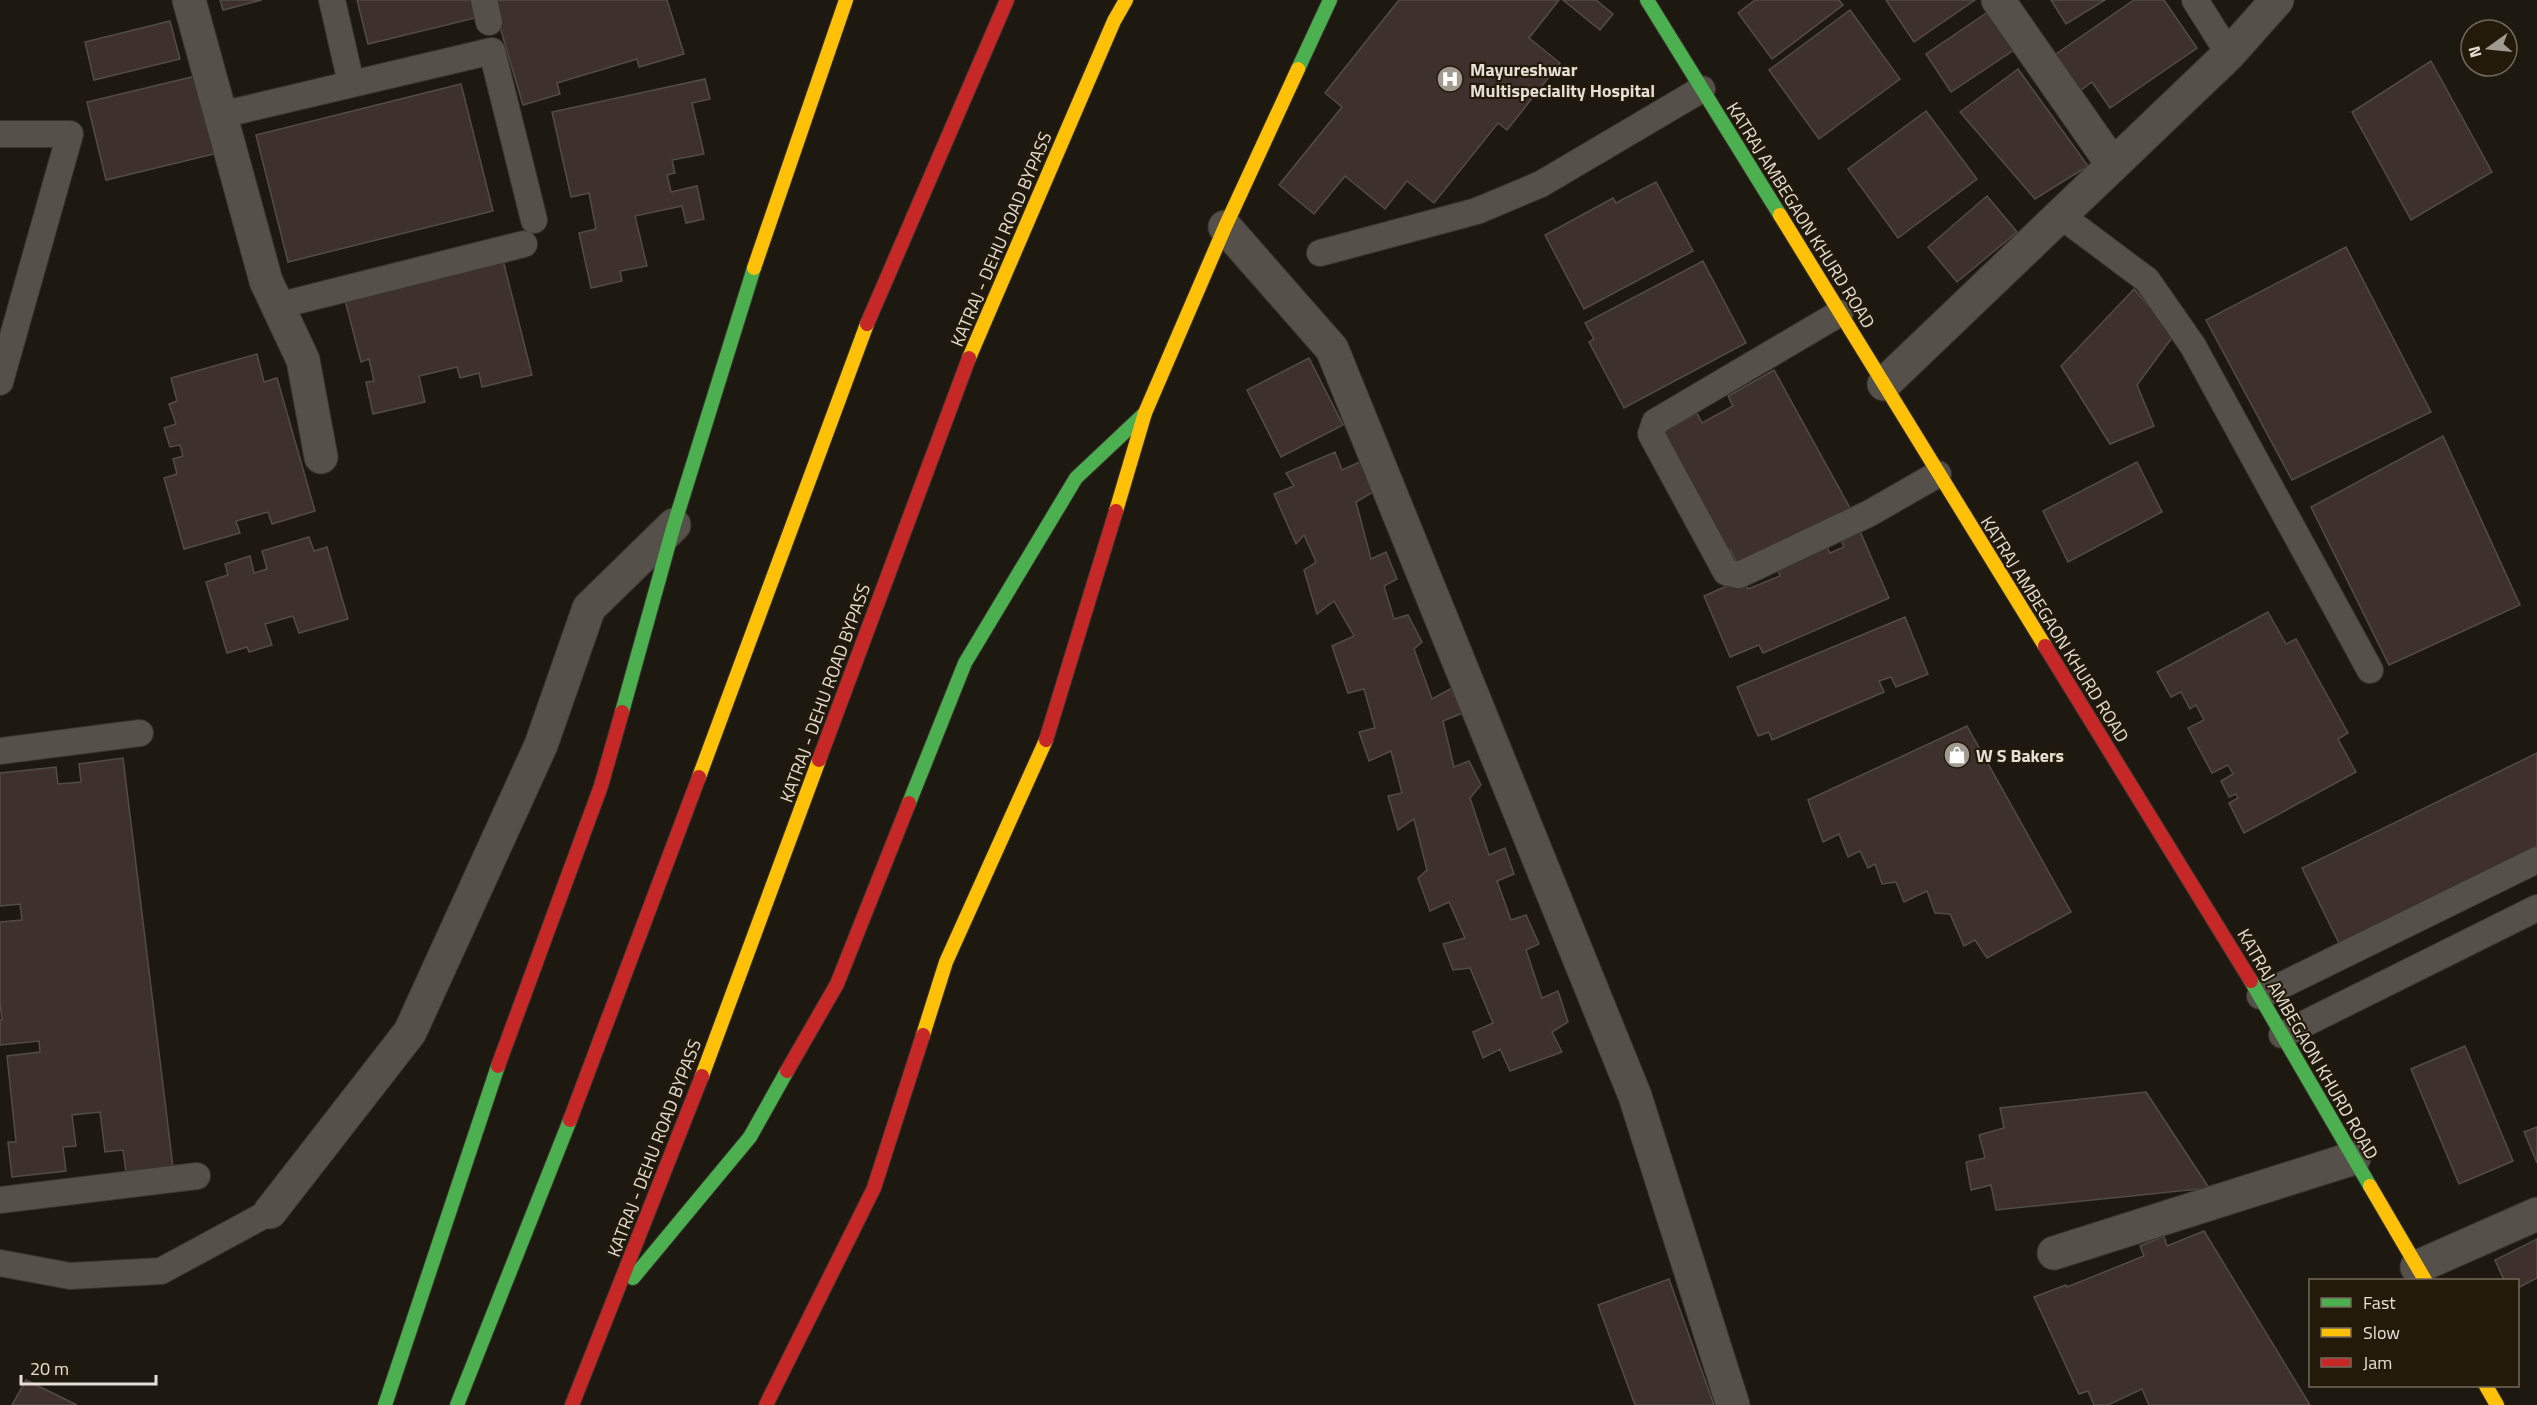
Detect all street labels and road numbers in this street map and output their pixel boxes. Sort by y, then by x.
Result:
street label: KATRAJ AMBEGAON KHURD ROAD [1720,97,1882,333]
street label: KATRAJ - DEHU ROAD BYPASS [943,127,1059,351]
street label: KATRAJ AMBEGAON KHURD ROAD [1974,511,2136,747]
street label: KATRAJ - DEHU ROAD BYPASS [773,580,877,806]
street label: KATRAJ AMBEGAON KHURD ROAD [2231,924,2385,1164]
street label: KATRAJ - DEHU ROAD BYPASS [600,1035,708,1261]

